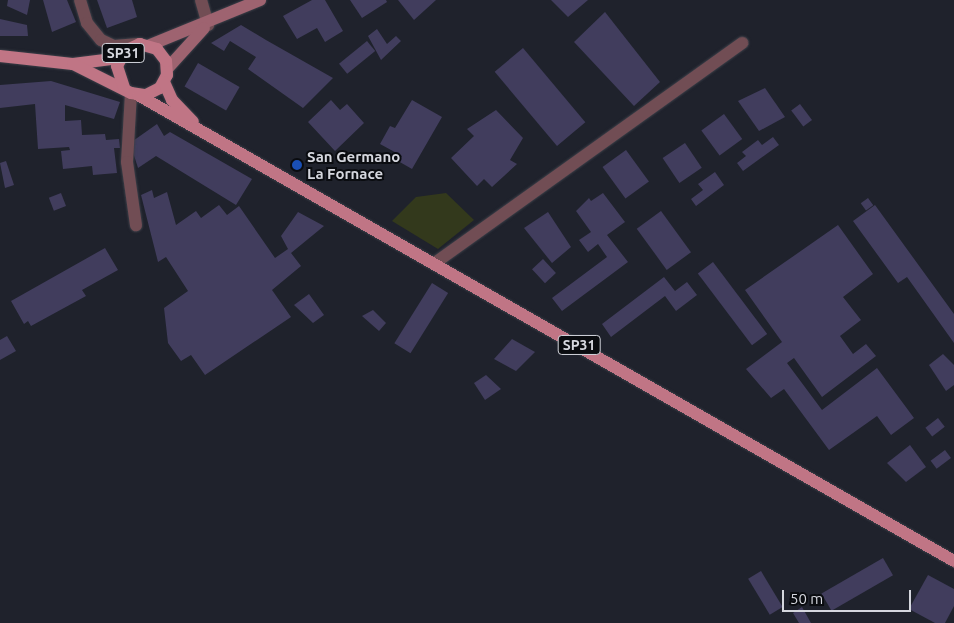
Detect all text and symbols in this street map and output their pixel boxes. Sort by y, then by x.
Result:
road number: SP31 [100,42,146,64]
place label: San Germano La Fornace [307,147,400,182]
marker: San Germano La Fornace [291,159,303,171]
road number: SP31 [556,334,602,356]
scale bar [784,580,913,612]
text: 50 m [790,590,823,607]

